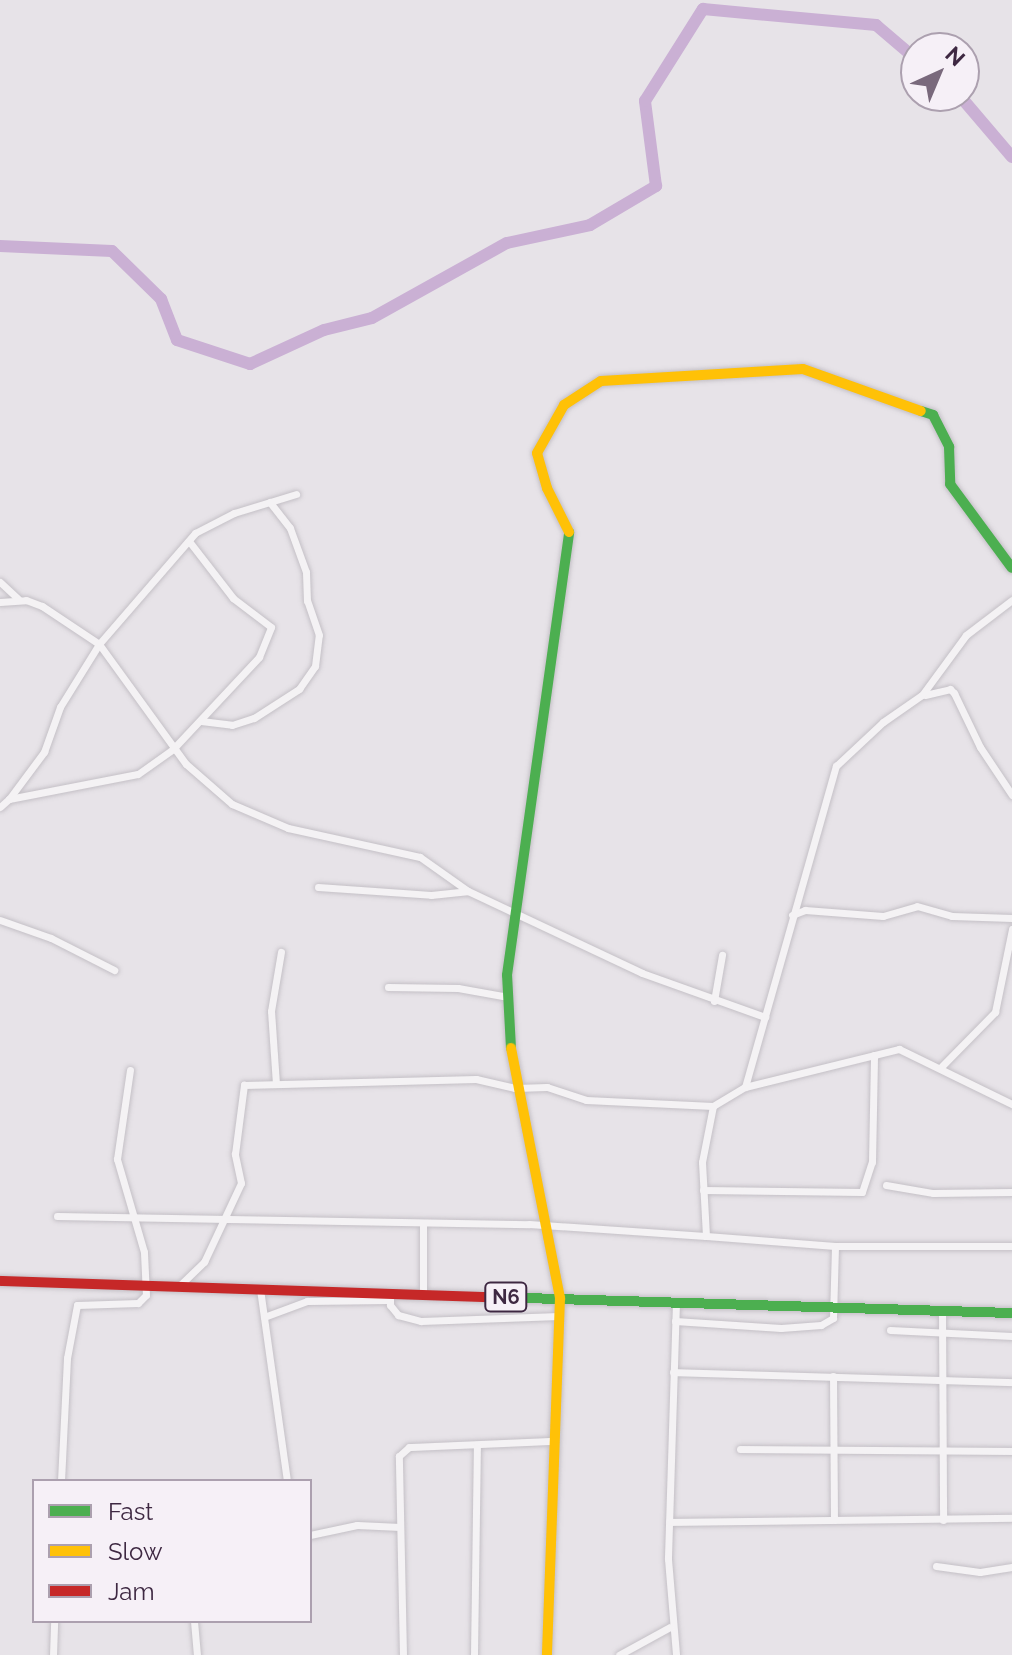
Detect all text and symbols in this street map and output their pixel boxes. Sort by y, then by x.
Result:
north arrow [900,32,980,112]
text: N [940,41,970,71]
road number: N6 [484,1281,528,1313]
legend [32,1479,312,1623]
text: Fast [108,1497,153,1526]
text: Slow [108,1537,162,1566]
text: Jam [108,1577,154,1606]

